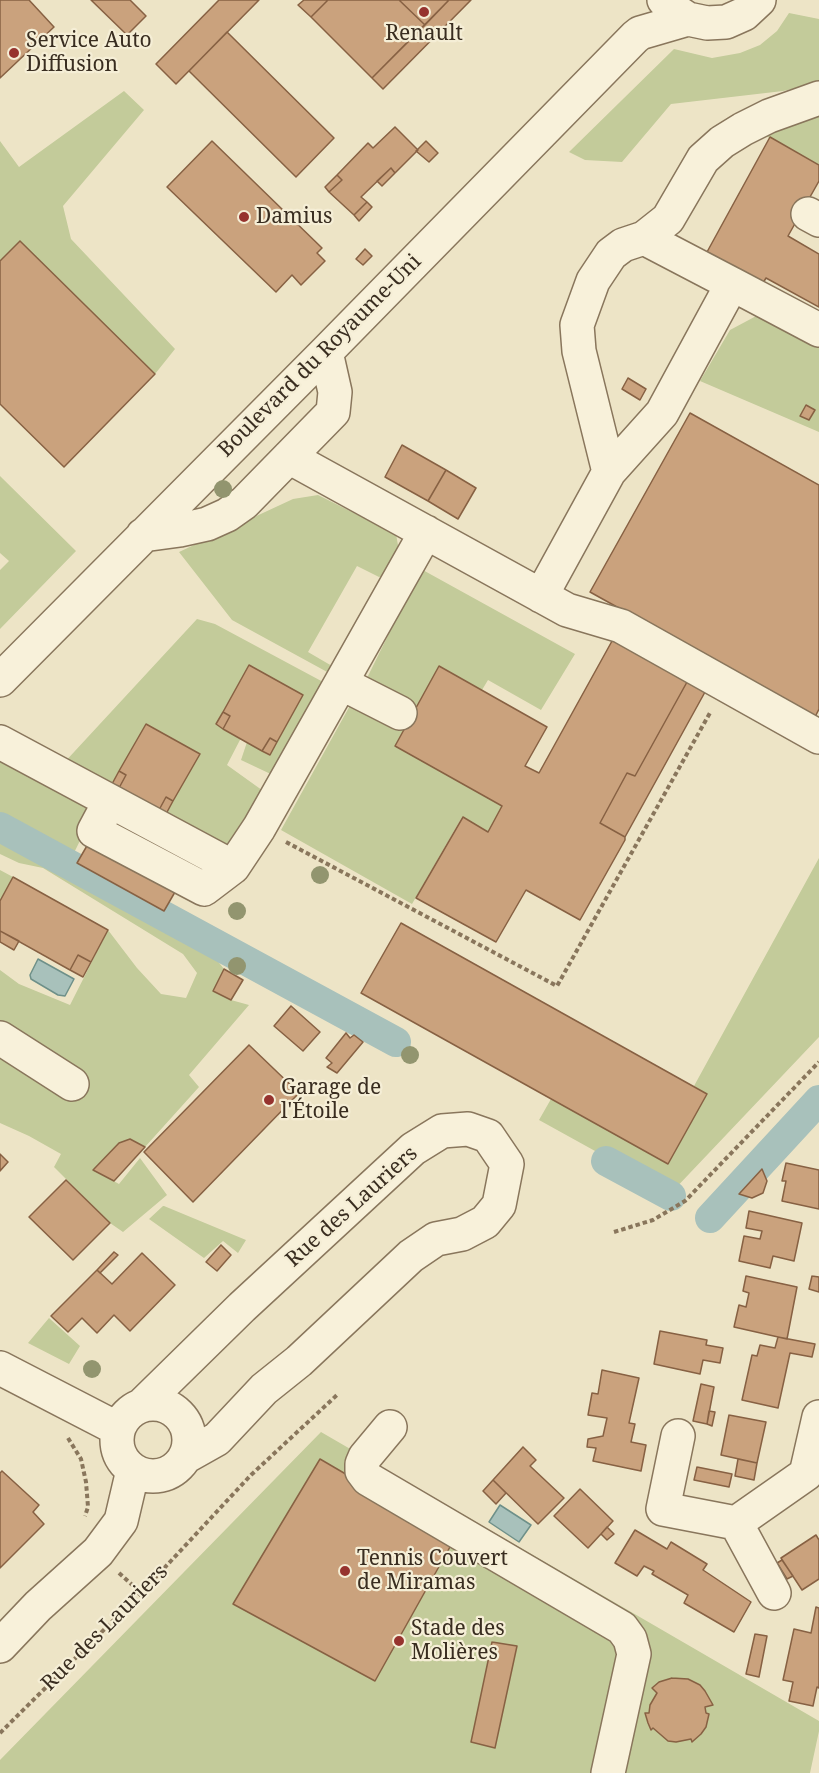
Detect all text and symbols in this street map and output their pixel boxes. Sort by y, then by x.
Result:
marker: Renault [417,5,431,19]
place label: Renault [385,21,463,47]
place label: Service Auto Diffusion [26,28,152,78]
marker: Service Auto Diffusion [7,46,21,60]
place label: Damius [256,204,332,230]
marker: Damius [237,210,251,224]
street label: Boulevard du Royaume-Uni [213,249,427,463]
place label: Garage de l'Étoile [281,1075,381,1125]
marker: Garage de l'Étoile [262,1093,276,1107]
street label: Rue des Lauriers [281,1141,423,1273]
place label: Tennis Couvert de Miramas [357,1546,508,1596]
street label: Rue des Lauriers [37,1560,173,1696]
marker: Tennis Couvert de Miramas [338,1564,352,1578]
place label: Stade des Molières [411,1616,505,1666]
marker: Stade des Molières [392,1634,406,1648]

